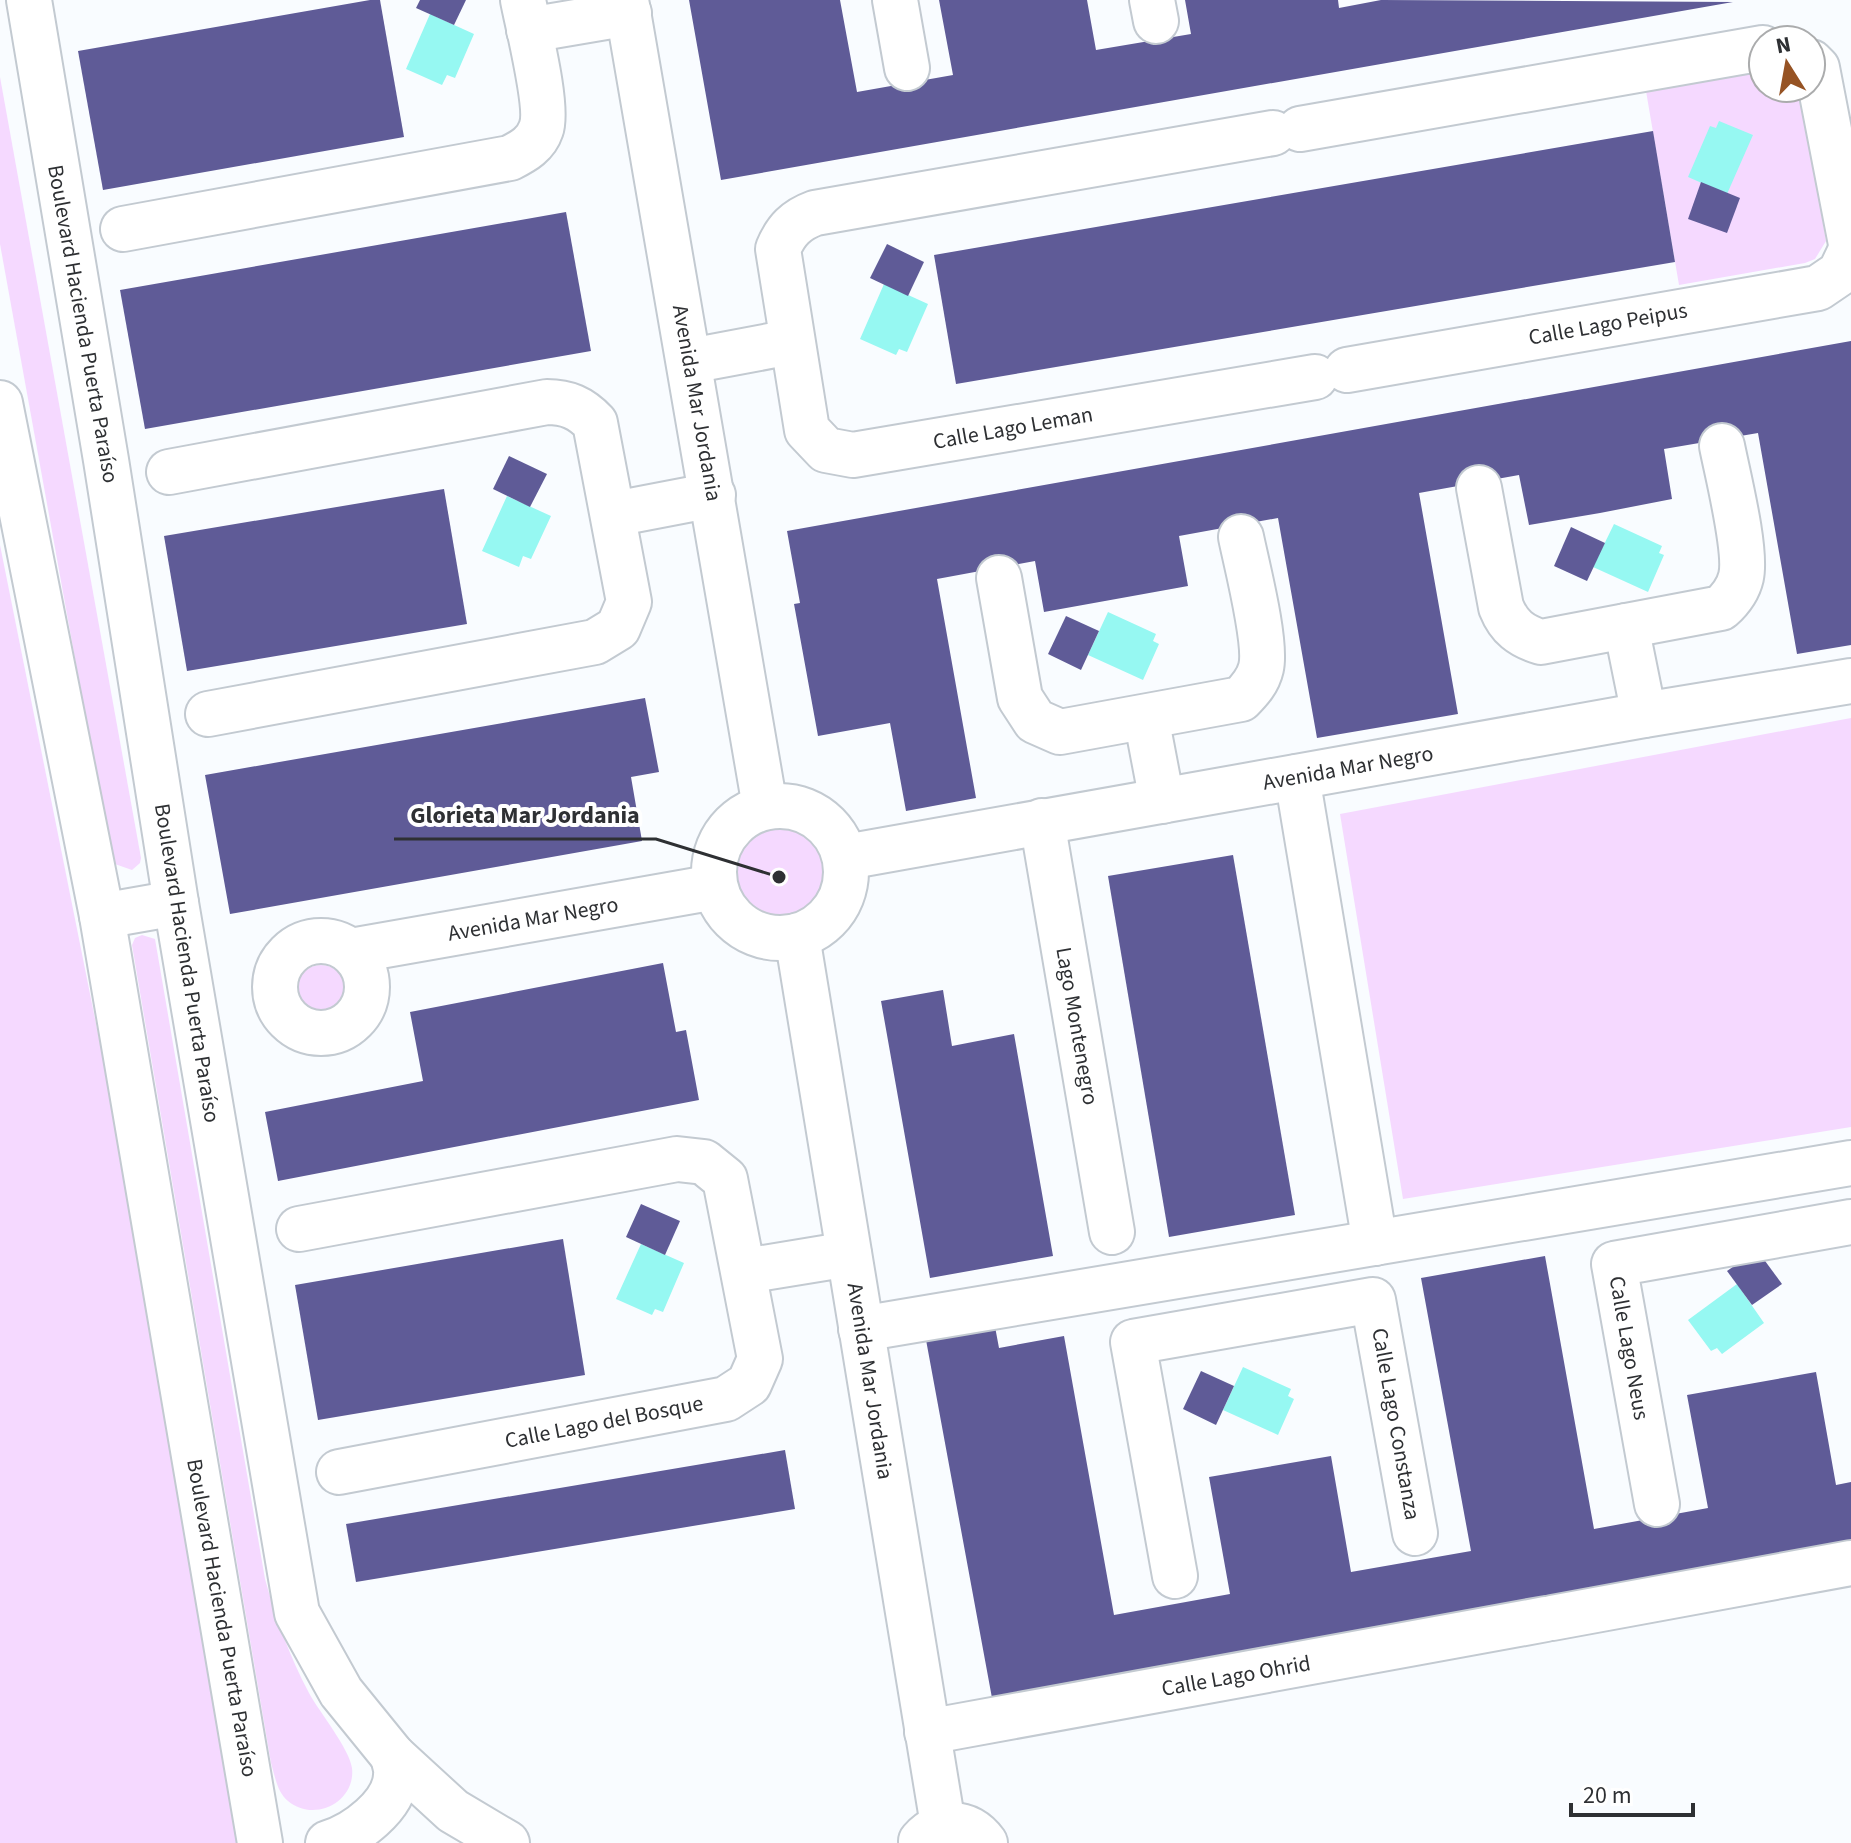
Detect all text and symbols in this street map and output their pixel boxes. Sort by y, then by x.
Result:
north arrow [1747,24,1827,104]
text: N [1773,28,1794,62]
street label: Boulevard Hacienda Puerta Paraíso [39,162,127,486]
street label: Calle Lago Peipus [1526,294,1690,354]
street label: Avenida Mar Jordania [664,302,730,504]
street label: Calle Lago Leman [931,398,1095,458]
street label: Avenida Mar Negro [1260,737,1436,799]
callout: Glorieta Mar Jordania [394,791,656,839]
text: Glorieta Mar Jordania [410,798,640,833]
street label: Boulevard Hacienda Puerta Paraíso [146,801,228,1125]
street label: Avenida Mar Negro [445,888,621,950]
street label: Lago Montenegro [1047,944,1107,1108]
street label: Calle Lago Neus [1601,1274,1657,1422]
street label: Avenida Mar Jordania [839,1280,901,1482]
street label: Calle Lago Constanza [1363,1325,1429,1523]
street label: Calle Lago del Bosque [502,1387,706,1457]
street label: Boulevard Hacienda Puerta Paraíso [178,1456,266,1780]
street label: Calle Lago Ohrid [1159,1647,1313,1705]
scale bar [1571,1767,1693,1817]
text: 20 m [1583,1778,1632,1813]

